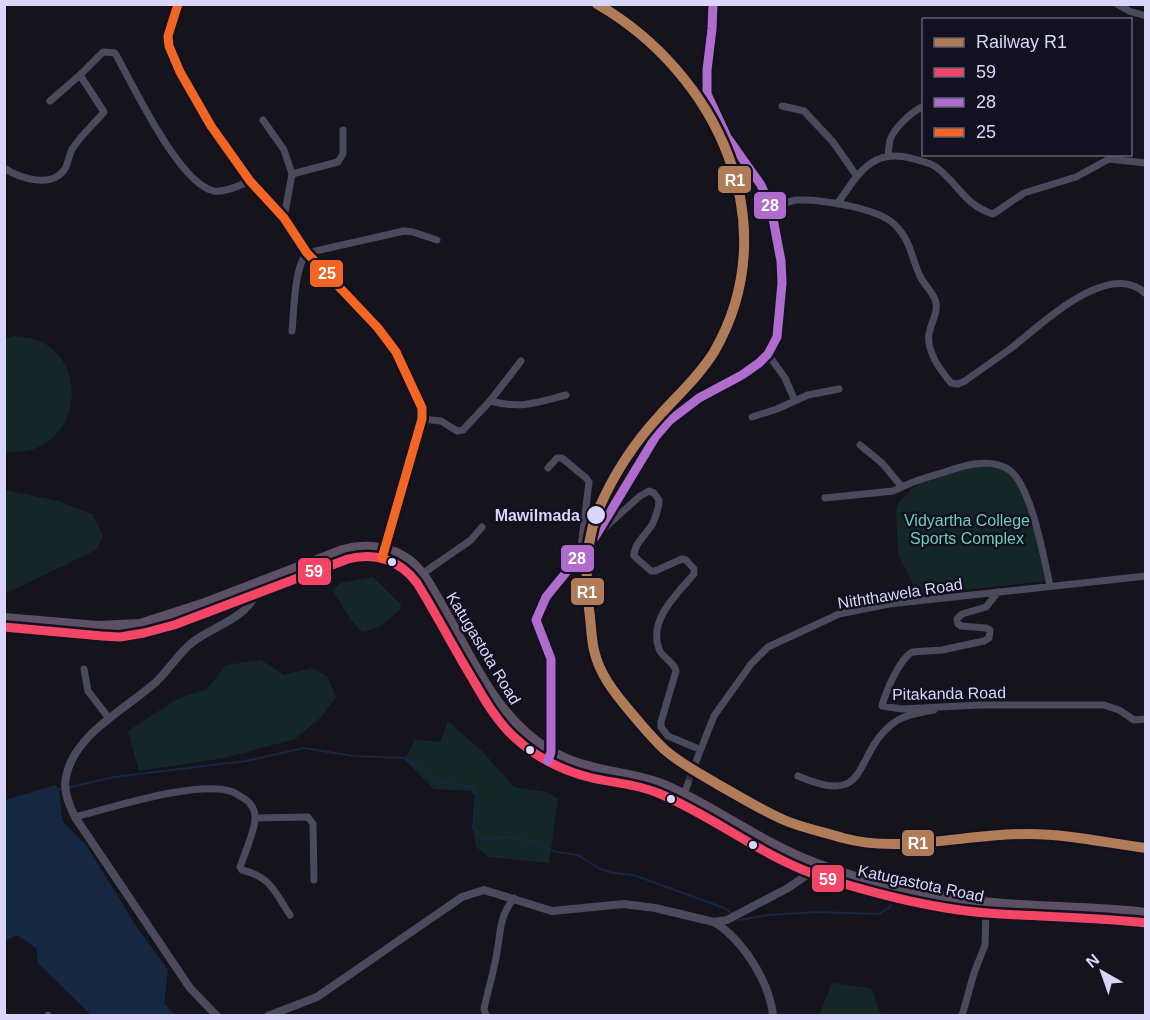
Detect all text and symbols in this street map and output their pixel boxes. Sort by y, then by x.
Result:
legend [922,18,1132,156]
text: Railway R1 [976,32,1067,52]
text: 59 [976,62,996,82]
text: 28 [976,92,996,112]
text: 25 [976,122,996,142]
line badge: R1 [717,165,752,194]
text: R1 [725,172,745,189]
line badge: 28 [753,191,787,220]
text: 28 [761,197,779,214]
line badge: 25 [309,259,344,288]
text: 25 [318,265,336,282]
marker: Mawilmada [585,504,607,526]
place label: Mawilmada [495,507,580,524]
park label: Vidyartha College Sports Complex [904,512,1030,547]
line badge: 28 [560,544,595,573]
text: 28 [568,550,586,567]
unlabelled marker [386,556,398,568]
line badge: 59 [297,557,332,586]
text: 59 [305,563,323,580]
street label: Niththawela Road [836,575,964,612]
line badge: R1 [570,577,605,606]
text: R1 [577,584,597,601]
street label: Katugastota Road [443,589,524,708]
street label: Pitakanda Road [892,684,1006,703]
unlabelled marker [524,744,536,756]
unlabelled marker [665,793,677,805]
line badge: R1 [901,829,935,857]
text: R1 [908,835,928,852]
unlabelled marker [747,839,759,851]
street label: Katugastota Road [856,862,985,905]
line badge: 59 [811,864,845,893]
text: 59 [819,871,837,888]
north arrow [1072,942,1132,1002]
text: N [1083,951,1103,971]

